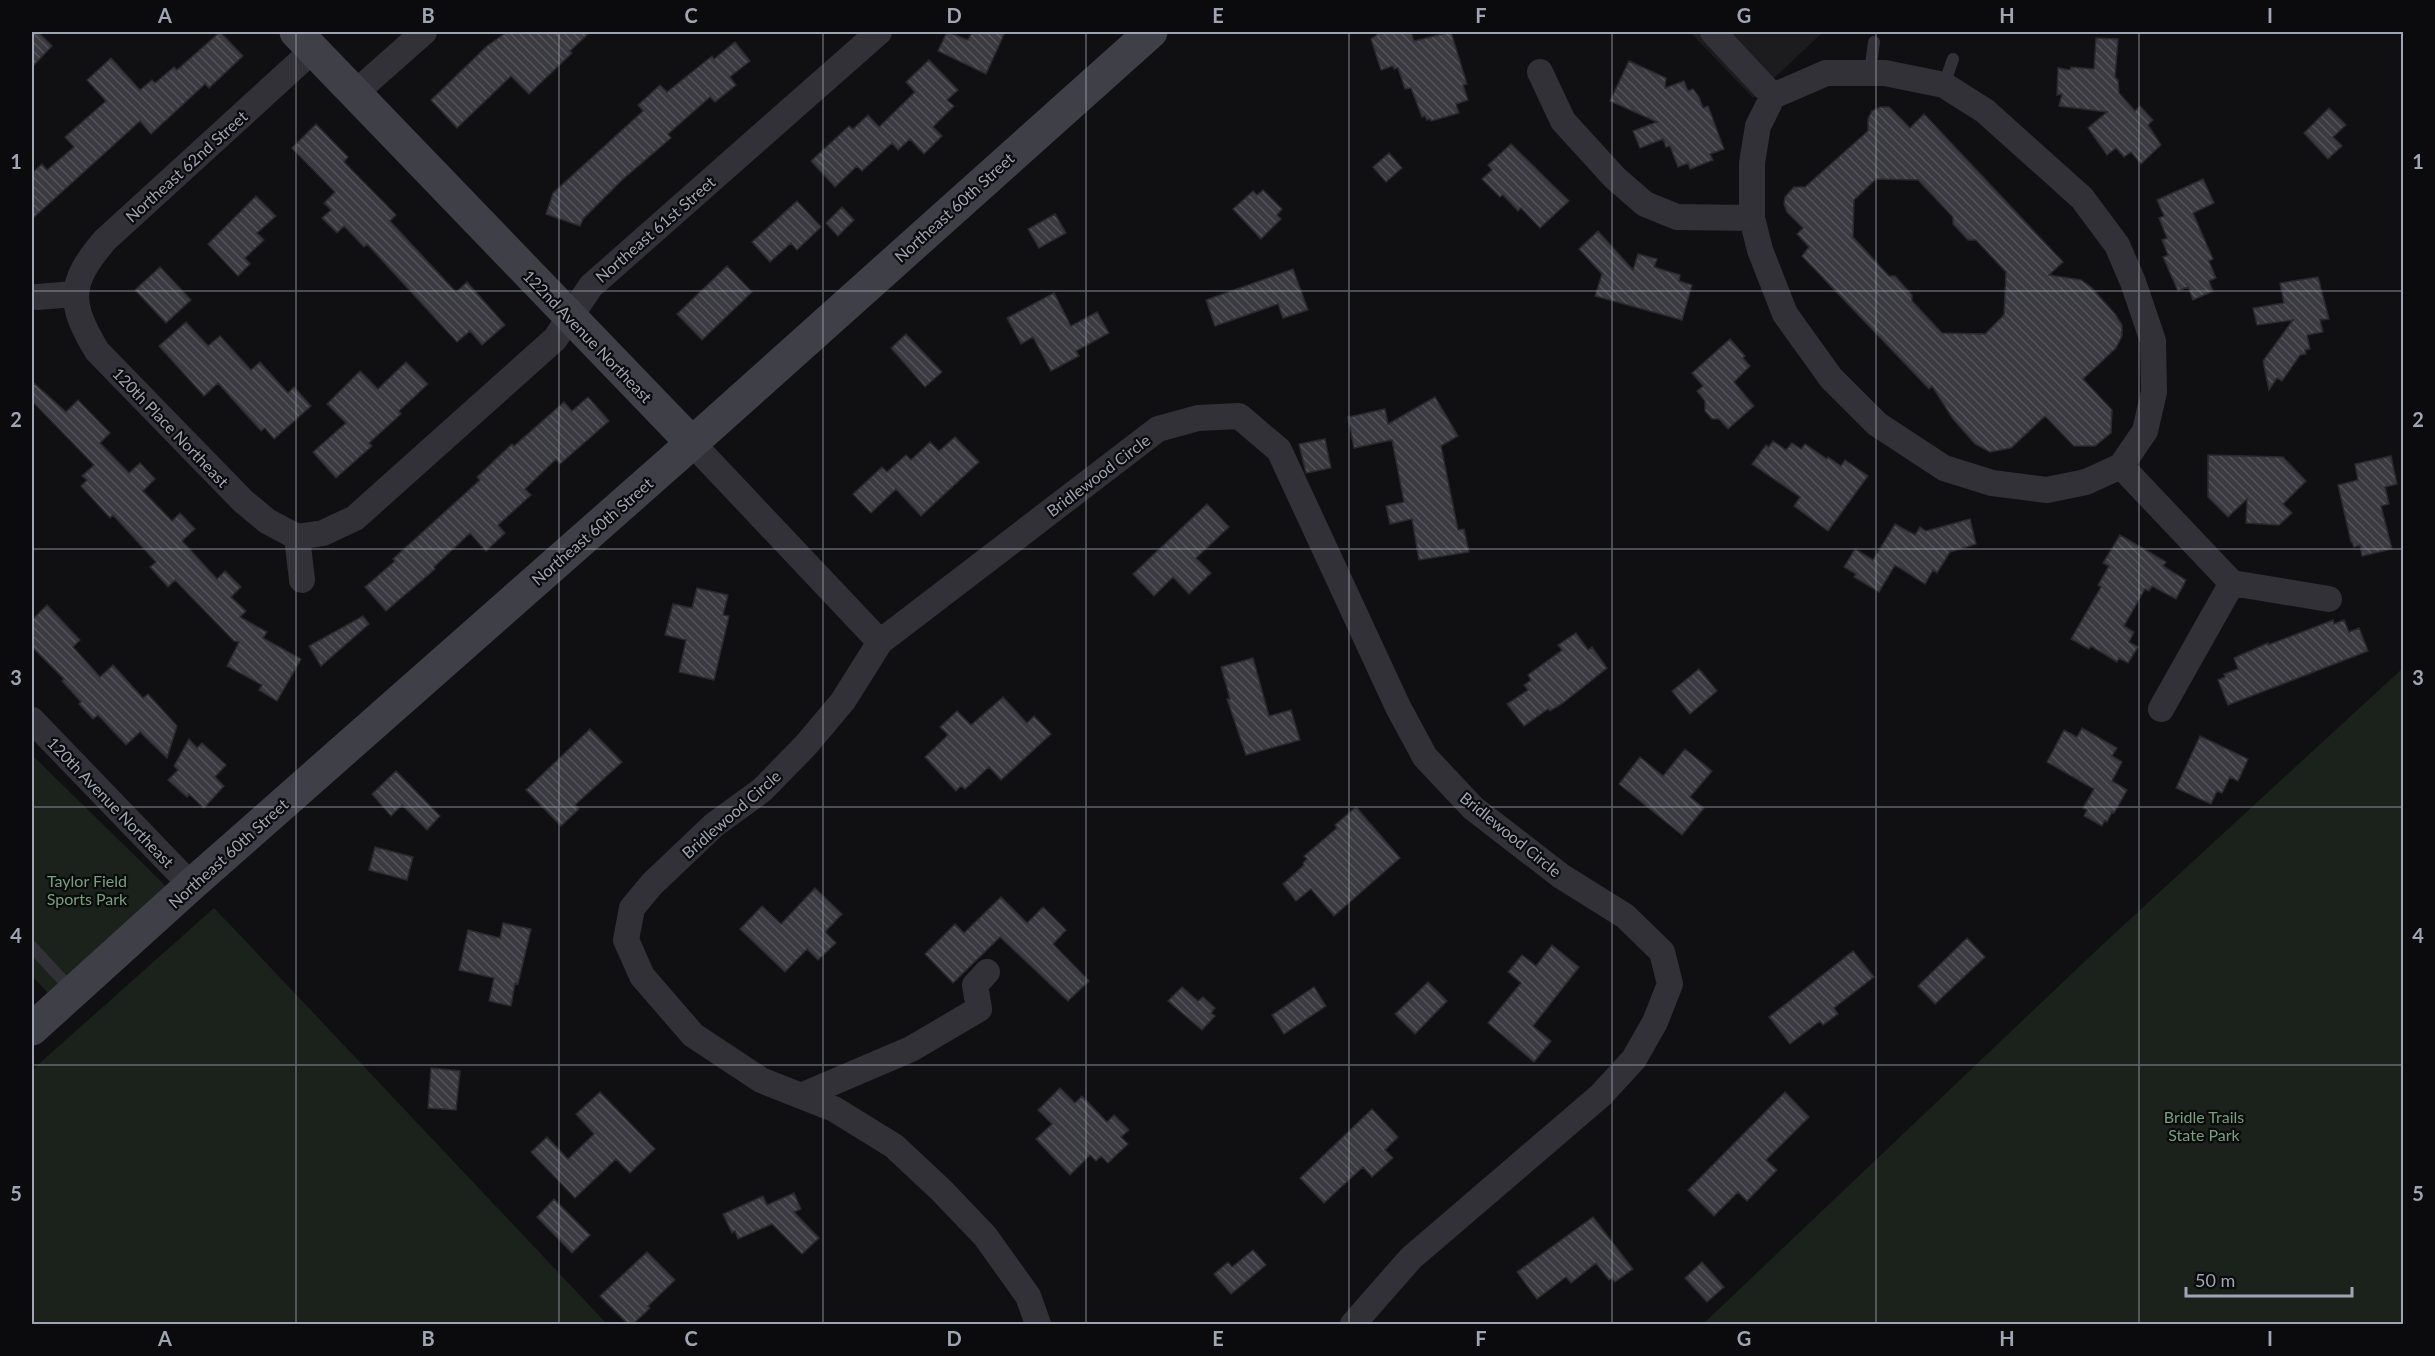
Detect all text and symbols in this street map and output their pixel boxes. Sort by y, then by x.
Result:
text: A [157,3,172,27]
text: B [421,3,435,27]
text: C [684,3,698,27]
text: D [946,3,962,27]
text: E [1212,3,1224,27]
text: F [1475,3,1487,27]
text: G [1737,3,1751,27]
text: H [1999,3,2015,27]
text: I [2267,3,2273,27]
street label: Northeast 62nd Street [121,106,251,226]
street label: Northeast 60th Street [890,148,1018,266]
text: 1 [10,149,22,173]
text: 1 [2412,149,2424,173]
street label: Northeast 61st Street [591,172,719,286]
street label: 122nd Avenue Northeast [520,266,656,406]
street label: 120th Place Northeast [109,363,233,491]
text: 2 [10,407,22,431]
text: 2 [2412,407,2424,431]
street label: Bridlewood Circle [1043,430,1153,520]
street label: Northeast 60th Street [528,473,657,589]
text: 3 [10,665,22,689]
text: 3 [2412,665,2424,689]
street label: 120th Avenue Northeast [44,733,178,871]
street label: Bridlewood Circle [678,766,784,862]
street label: Bridlewood Circle [1457,787,1565,881]
street label: Northeast 60th Street [164,794,292,912]
park label: Taylor Field Sports Park [47,871,128,908]
text: 4 [10,923,22,947]
text: 4 [2412,923,2424,947]
park label: Bridle Trails State Park [2164,1107,2244,1144]
text: 5 [10,1181,22,1205]
text: 5 [2412,1181,2424,1205]
scale bar [2186,1260,2352,1298]
text: 50 m [2195,1269,2235,1291]
text: A [157,1326,172,1350]
text: B [421,1326,435,1350]
text: C [684,1326,698,1350]
text: D [946,1326,962,1350]
text: E [1212,1326,1224,1350]
text: F [1475,1326,1487,1350]
text: G [1737,1326,1751,1350]
text: H [1999,1326,2015,1350]
text: I [2267,1326,2273,1350]

